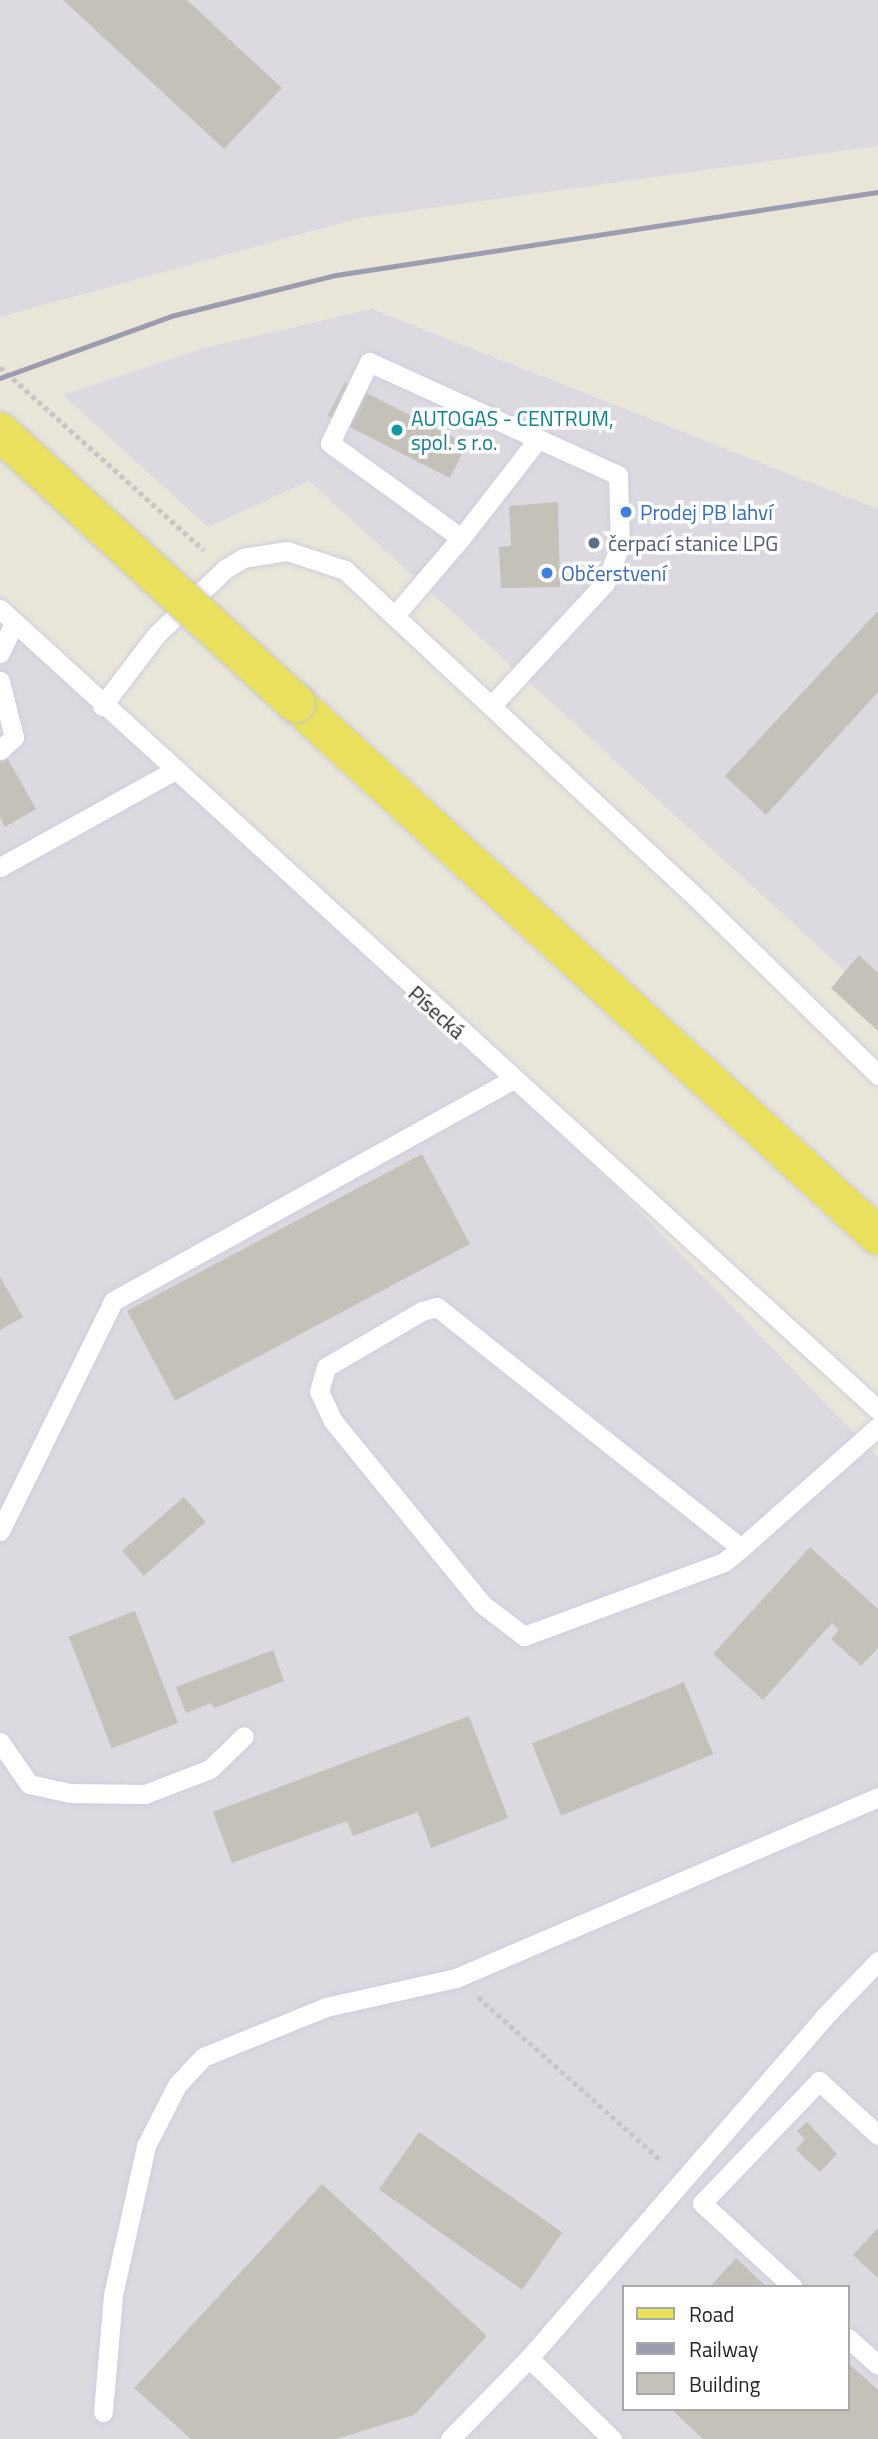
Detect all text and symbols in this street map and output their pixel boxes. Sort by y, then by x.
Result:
place label: AUTOGAS - CENTRUM, spol. s r.o. [411,405,614,455]
marker: AUTOGAS - CENTRUM, spol. s r.o. [389,422,405,438]
place label: Prodej PB lahví [640,499,773,525]
marker: Prodej PB lahví [618,504,634,520]
place label: čerpací stanice LPG [608,530,778,556]
marker: čerpací stanice LPG [586,535,602,551]
place label: Občerstvení [561,560,666,586]
marker: Občerstvení [539,565,555,581]
street label: Písecká [404,980,470,1044]
legend [622,2285,850,2411]
text: Road [689,2298,734,2330]
text: Railway [689,2333,758,2365]
text: Building [689,2368,760,2400]

